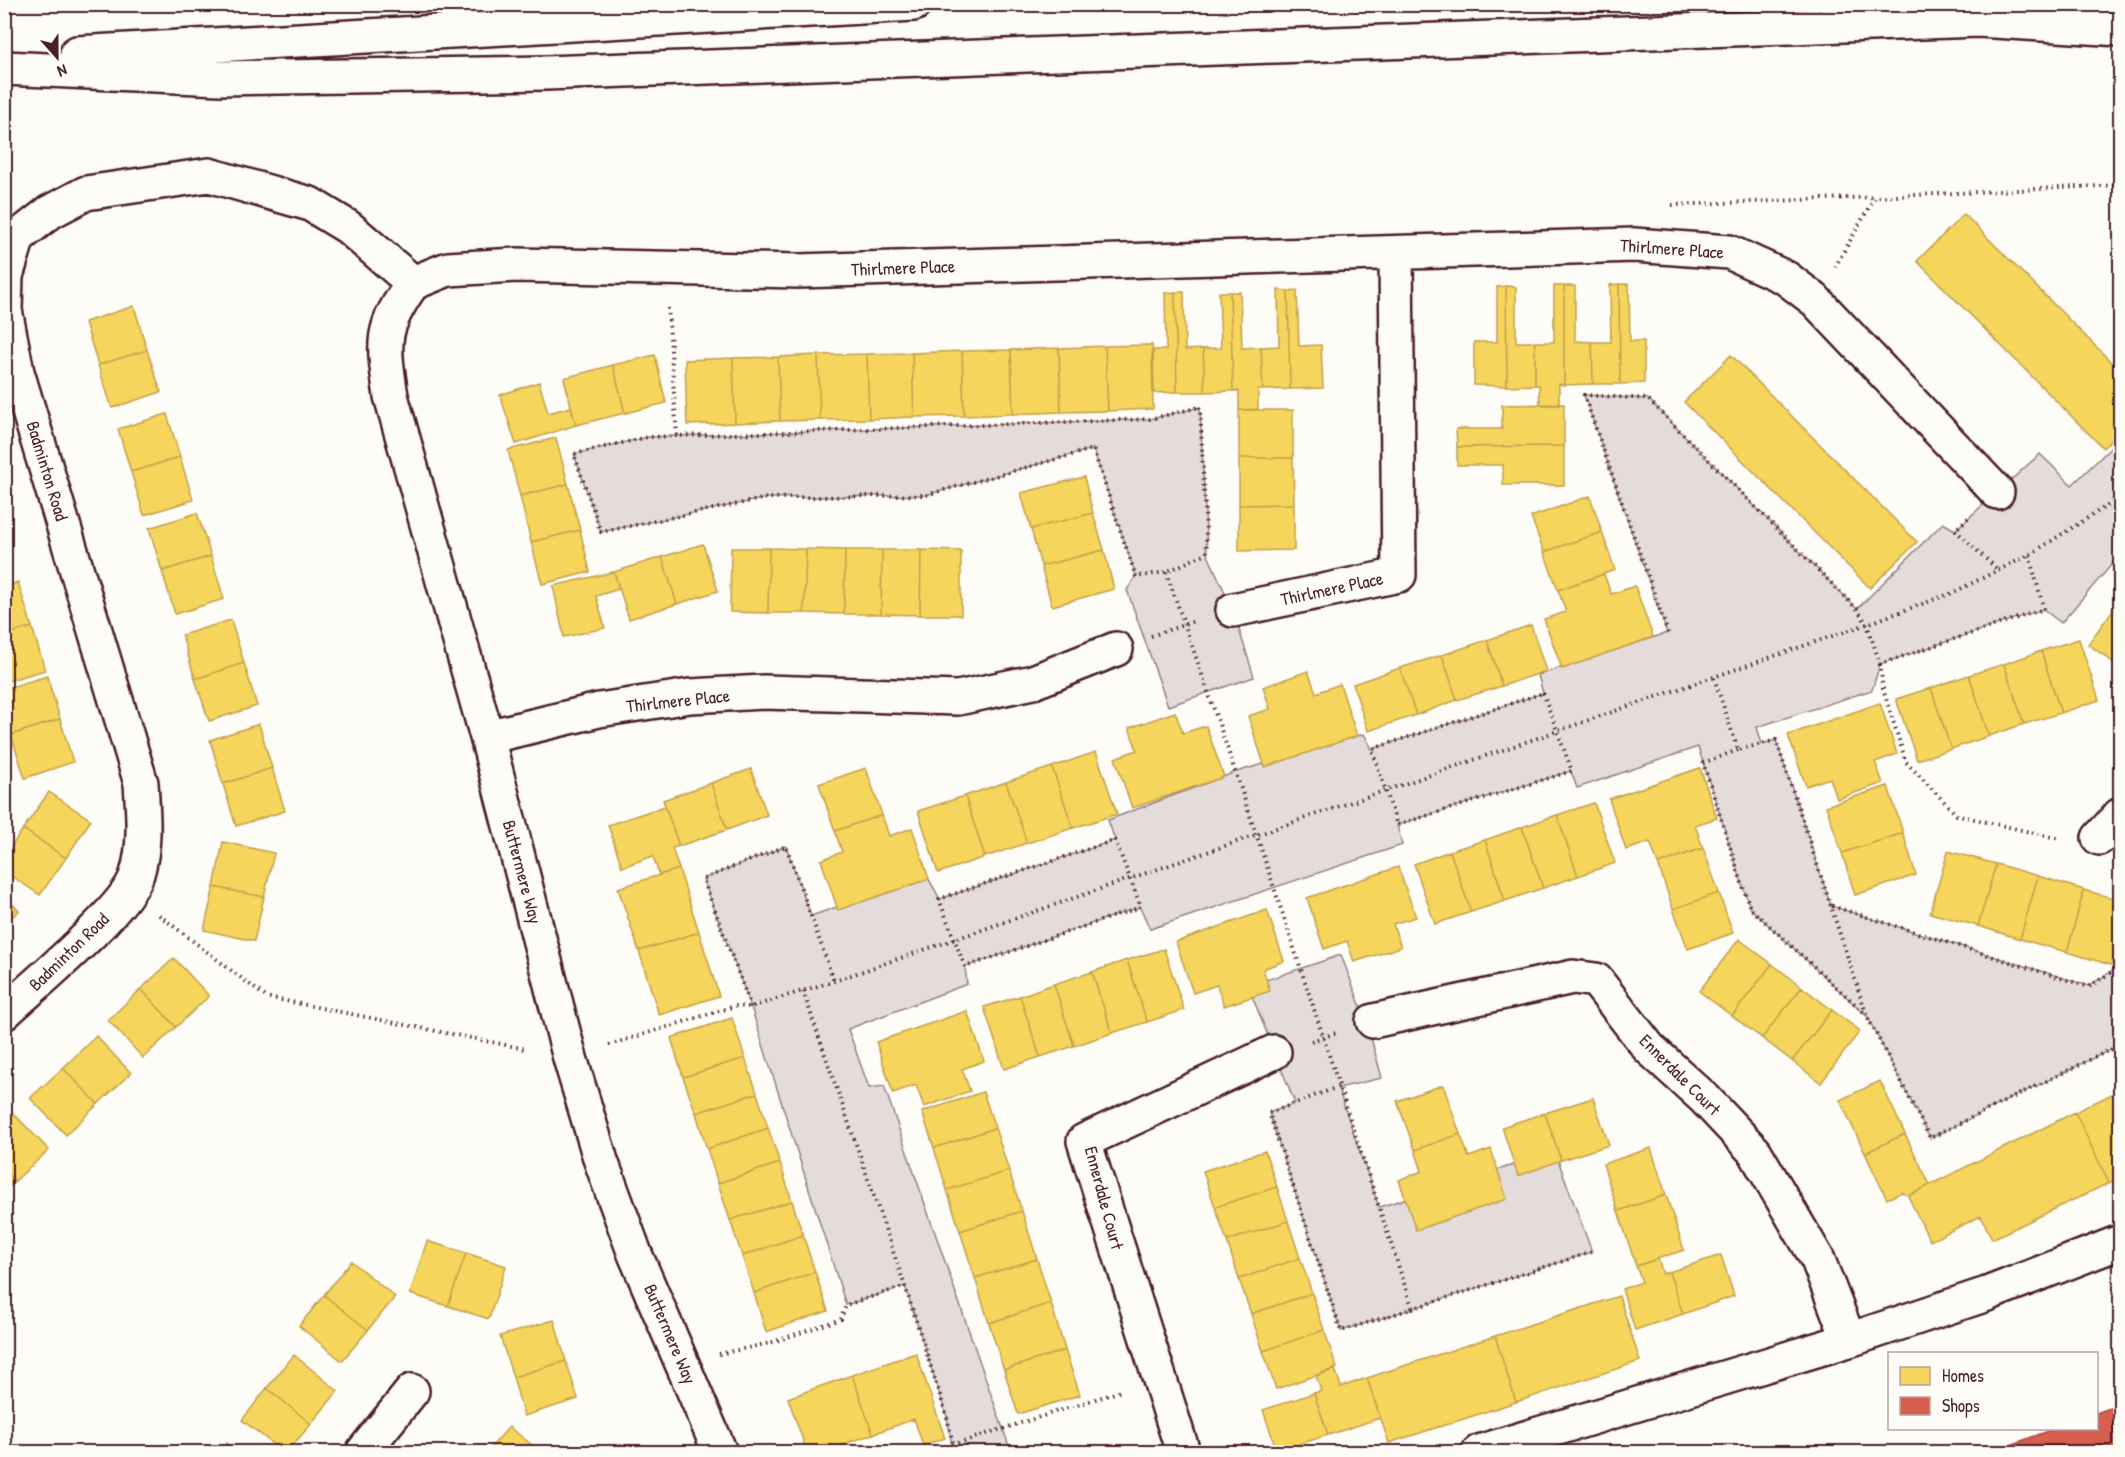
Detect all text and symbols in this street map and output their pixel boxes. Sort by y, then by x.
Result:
north arrow [27,27,87,87]
text: N [54,59,70,83]
street label: Thirlmere Place [1619,232,1725,265]
street label: Thirlmere Place [851,253,955,282]
street label: Badminton Road [20,418,74,524]
street label: Thirlmere Place [1278,565,1385,612]
street label: Thirlmere Place [625,683,731,718]
street label: Buttermere Way [497,817,548,927]
street label: Badminton Road [23,907,114,996]
street label: Ennerdale Court [1634,1028,1727,1122]
street label: Ennerdale Court [1079,1143,1130,1253]
street label: Buttermere Way [638,1280,703,1388]
legend [1888,1352,2098,1430]
text: Homes [1942,1363,1984,1388]
text: Shops [1942,1393,1980,1418]

